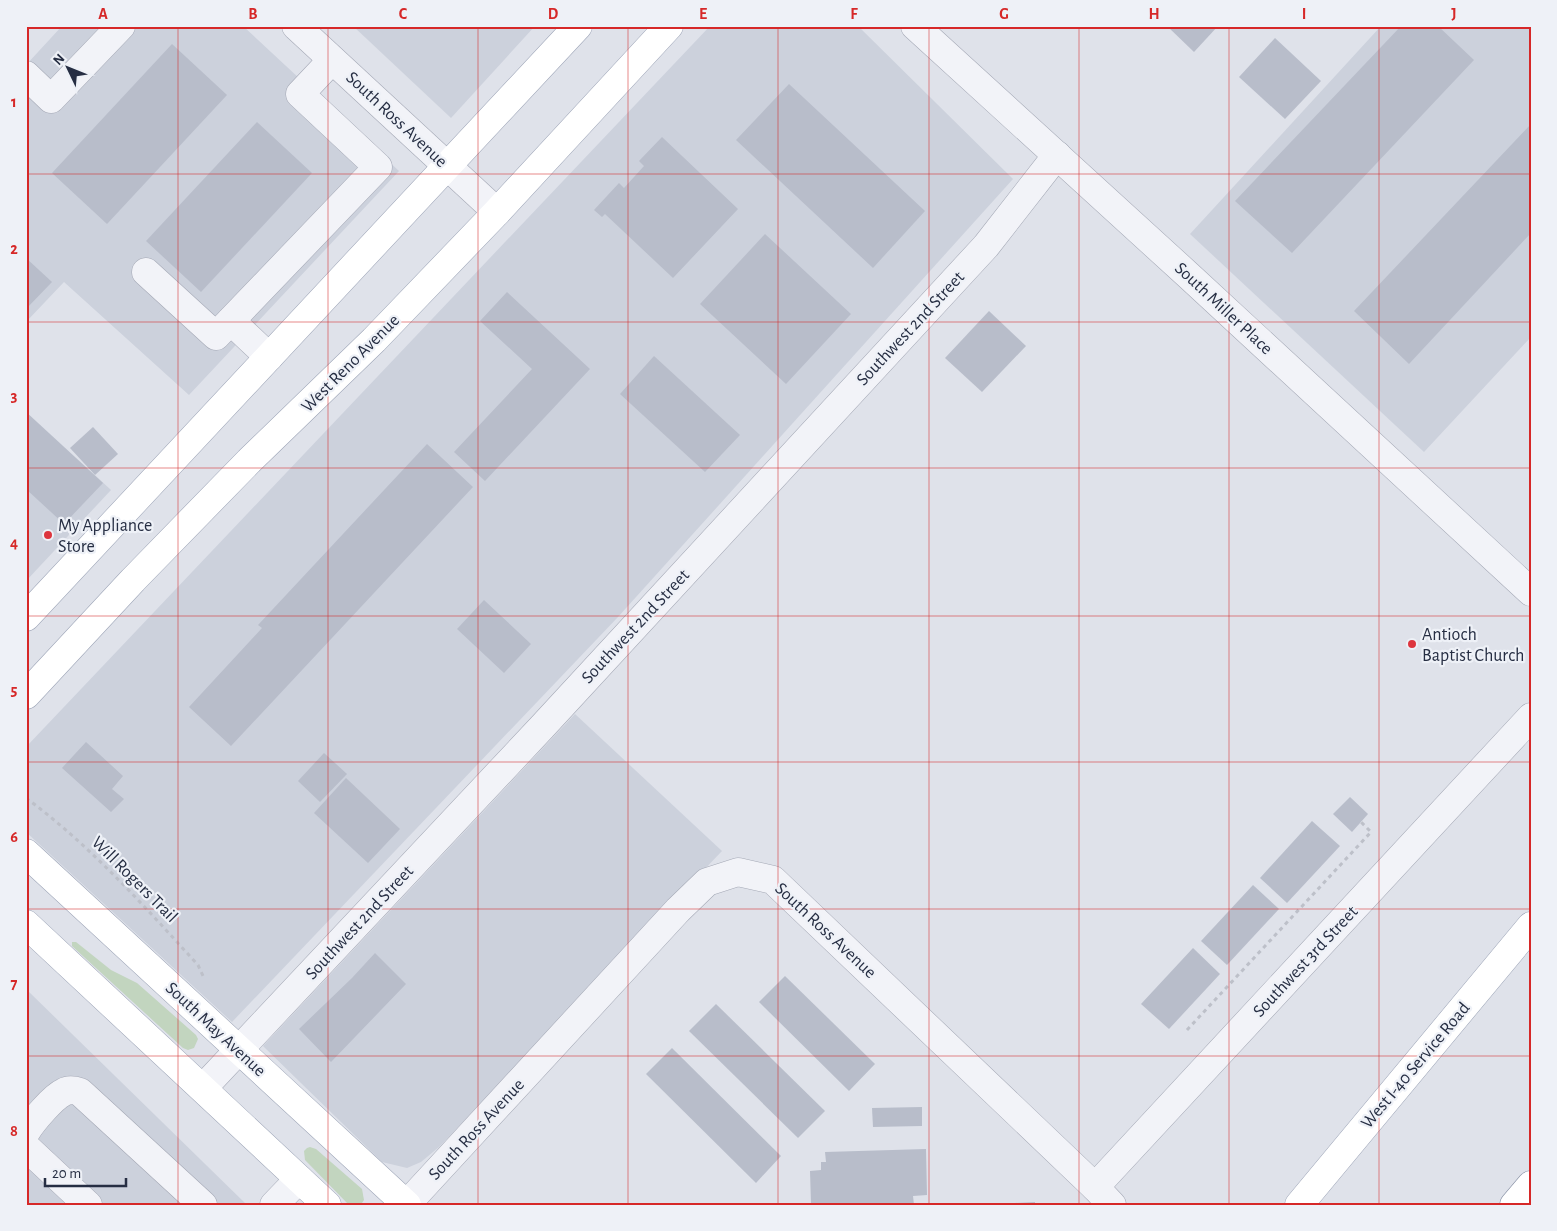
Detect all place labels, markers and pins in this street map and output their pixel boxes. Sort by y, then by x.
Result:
place label: My Appliance Store [58,517,152,556]
marker: My Appliance Store [42,529,54,541]
place label: Antioch Baptist Church [1422,626,1524,665]
marker: Antioch Baptist Church [1406,638,1418,650]

